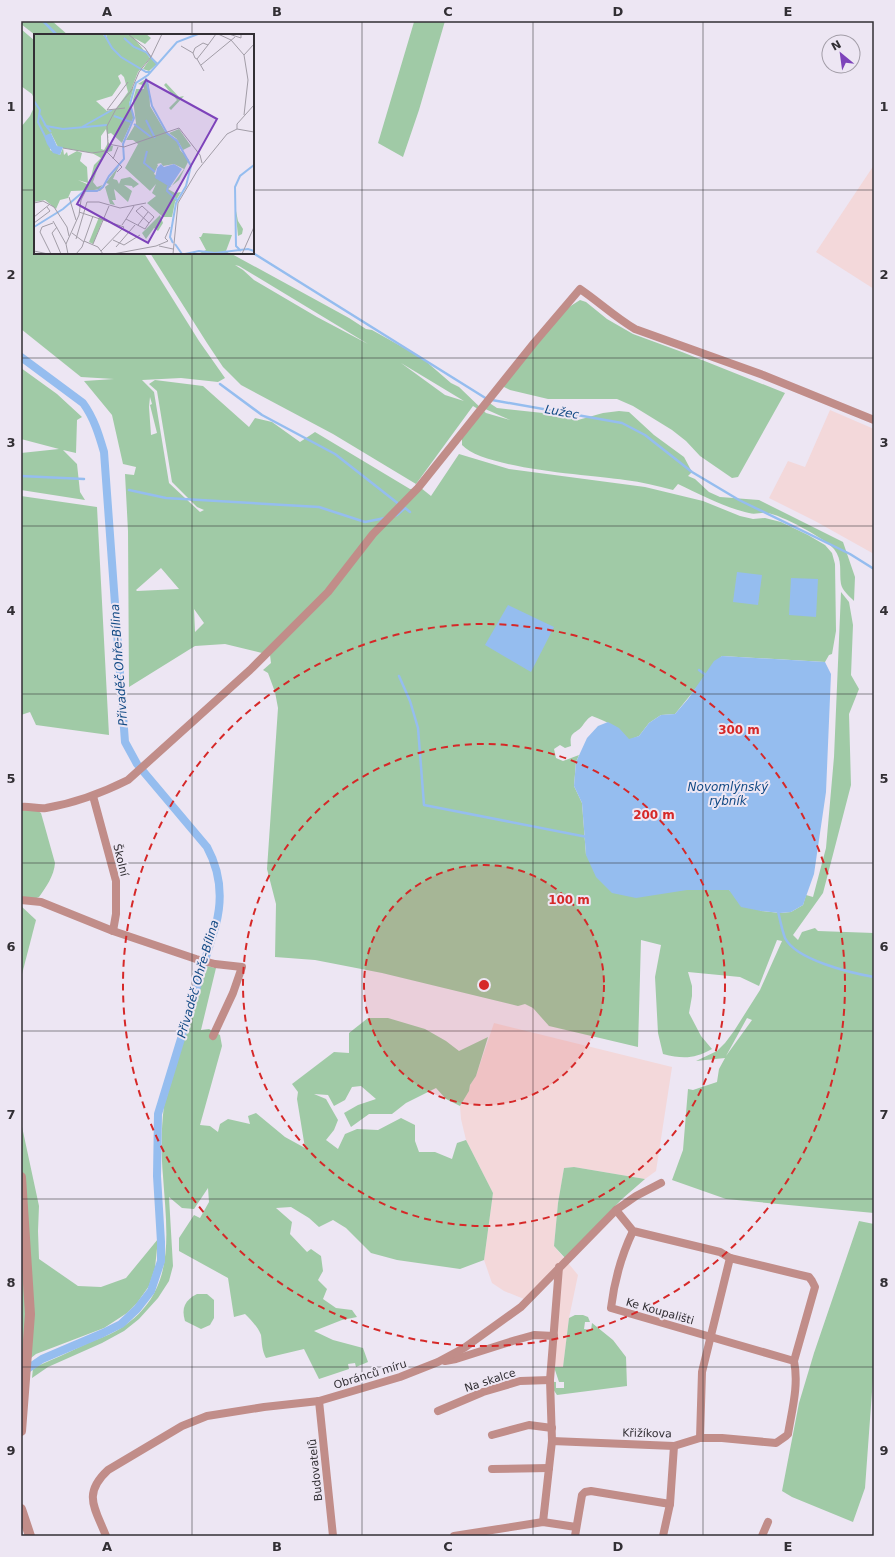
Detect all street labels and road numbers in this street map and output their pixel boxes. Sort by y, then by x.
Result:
street label: Školní [110,843,131,879]
street label: Ke Koupališti [624,1296,695,1327]
street label: Obránců míru [332,1357,408,1392]
street label: Na skalce [463,1366,518,1395]
street label: Křižíkova [622,1427,672,1440]
street label: Budovatelů [306,1438,325,1502]

